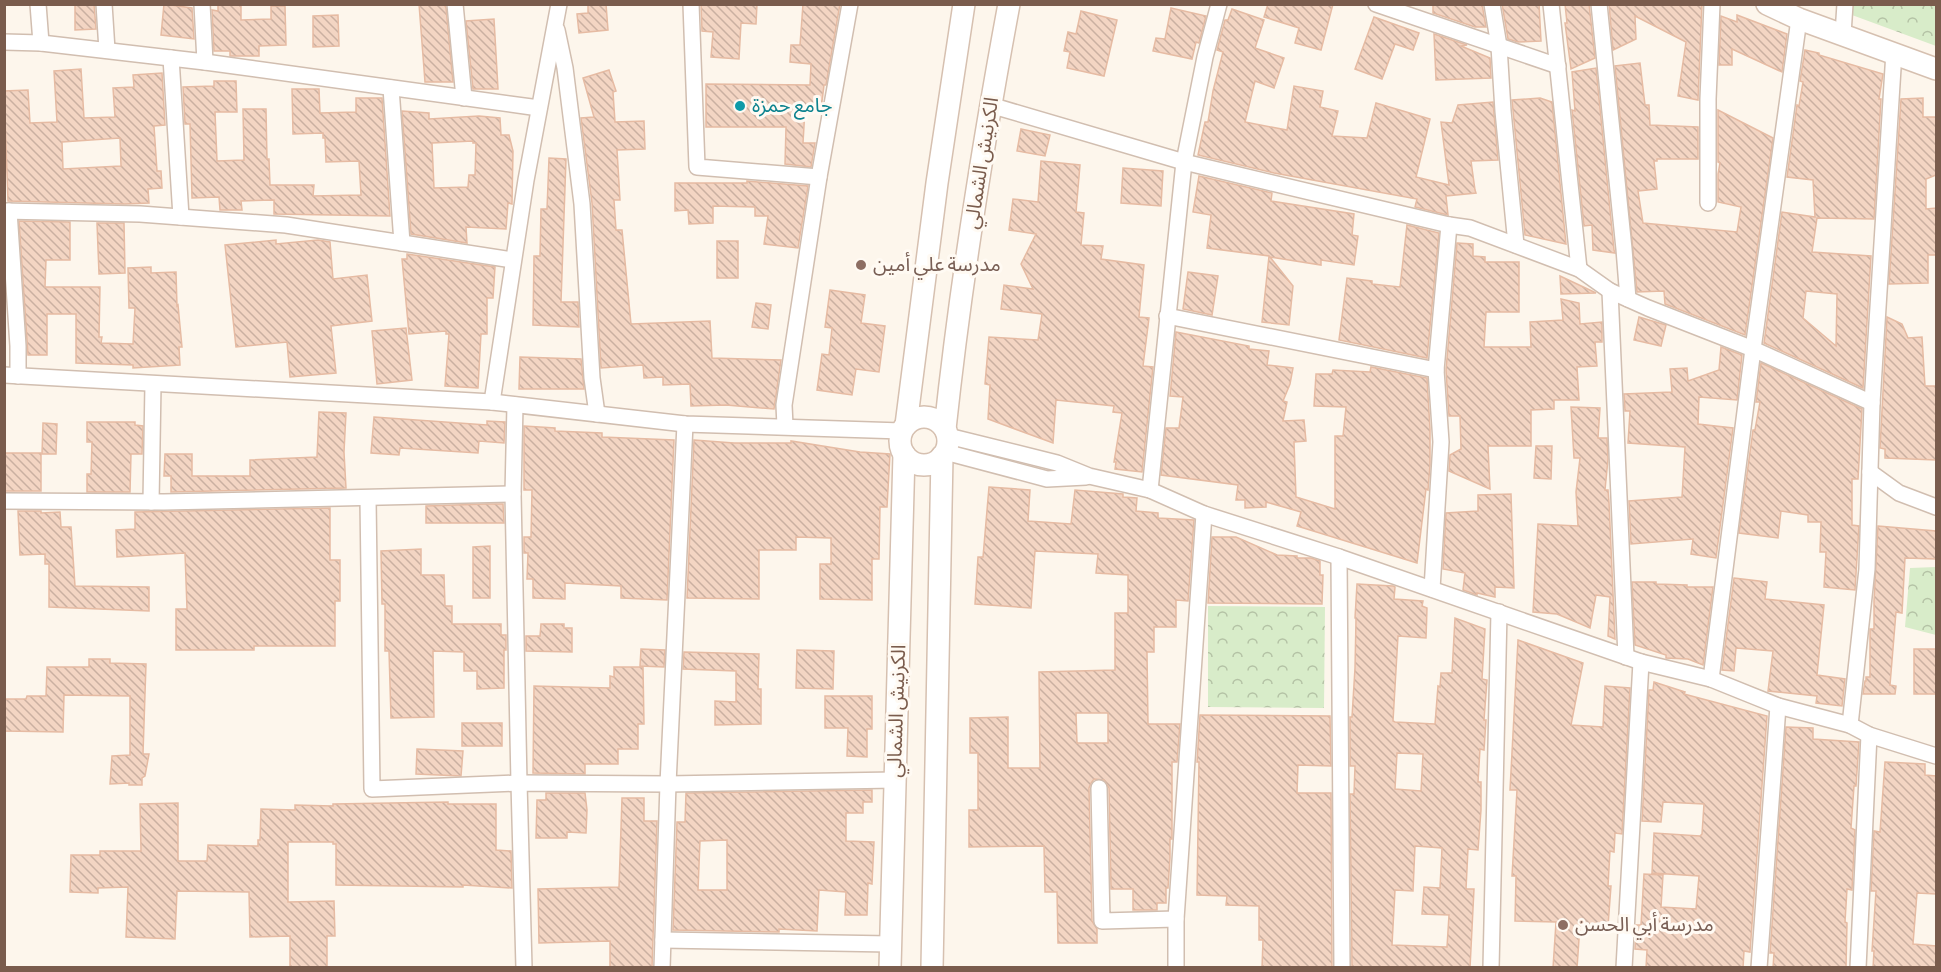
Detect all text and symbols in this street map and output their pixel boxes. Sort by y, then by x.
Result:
place label: جامع حمزة [752,94,832,120]
street label: الكرنيش الشمالي [960,95,1007,231]
marker: جامع حمزة [733,99,747,113]
place label: مدرسة علي أمين [873,252,1001,280]
marker: مدرسة علي أمين [854,258,868,272]
street label: الكرنيش الشمالي [883,644,914,778]
place label: مدرسة أبي الحسن [1575,912,1714,940]
marker: مدرسة أبي الحسن [1556,918,1570,932]

